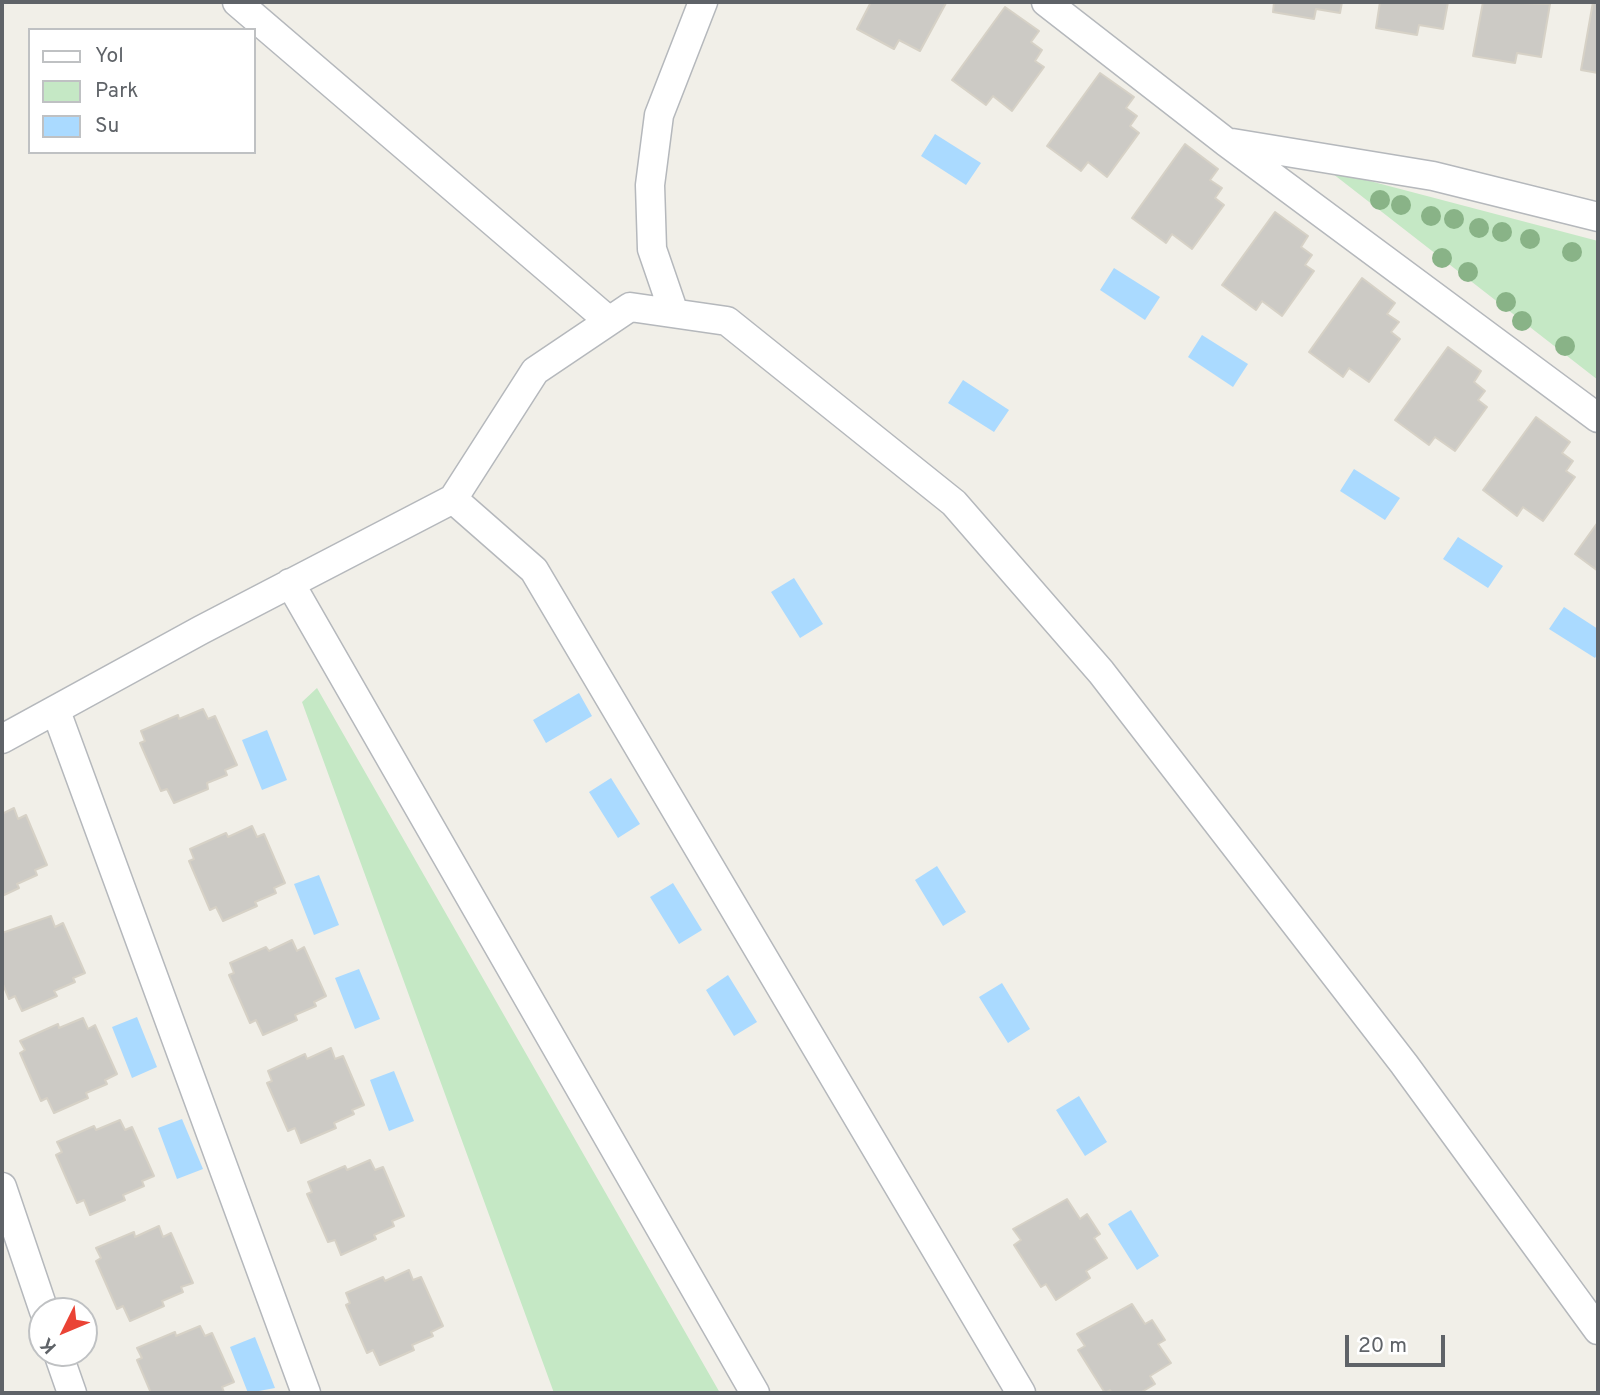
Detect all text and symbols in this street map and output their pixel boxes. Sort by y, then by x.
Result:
legend [28,28,256,154]
text: Yol [95,43,124,70]
text: Park [95,78,138,105]
text: Su [95,113,119,140]
north arrow [28,1297,98,1367]
scale bar [1348,1322,1448,1366]
text: K [36,1332,62,1358]
text: 20 m [1358,1333,1407,1360]

